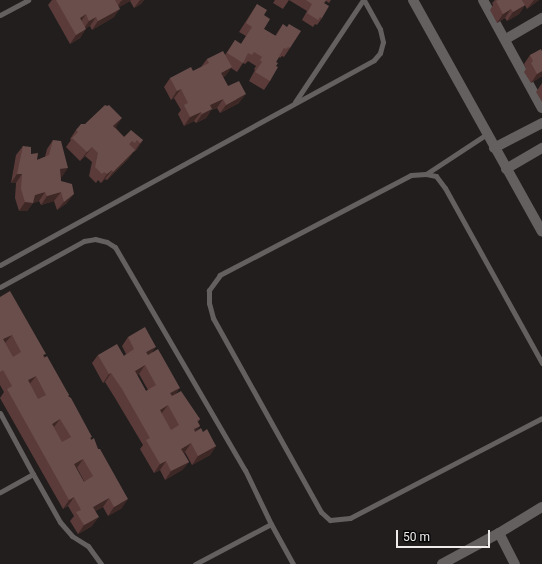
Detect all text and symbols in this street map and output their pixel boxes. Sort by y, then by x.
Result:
scale bar [398,522,492,548]
text: 50 m [403,530,430,544]

